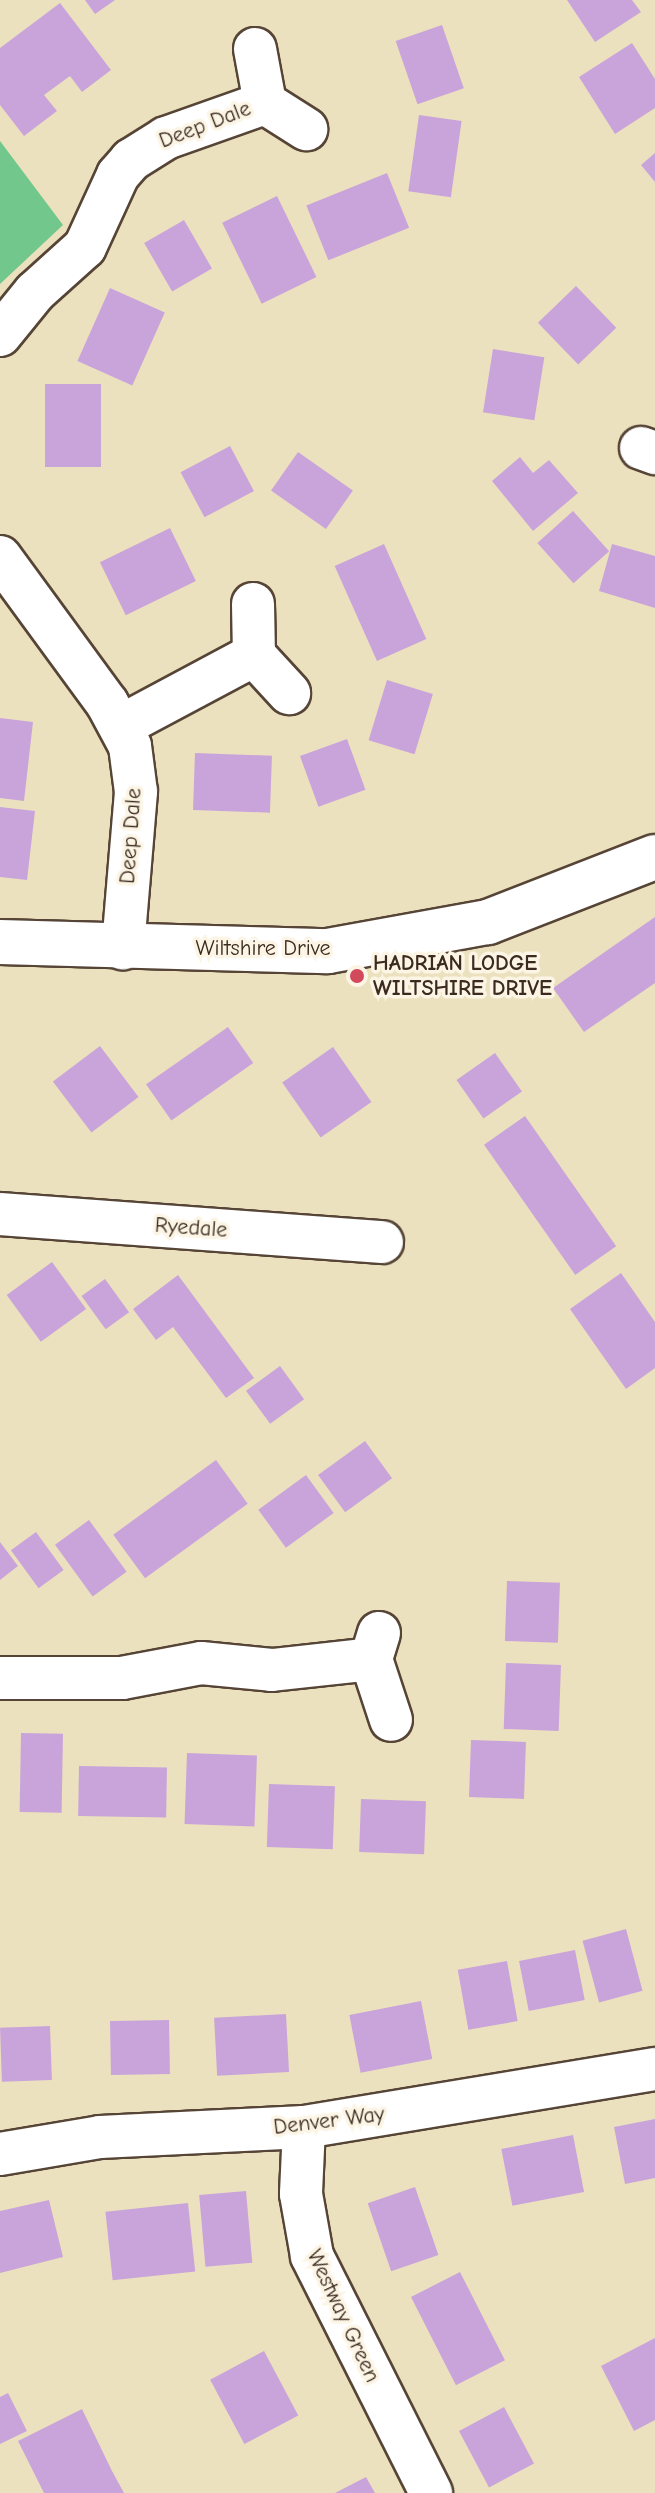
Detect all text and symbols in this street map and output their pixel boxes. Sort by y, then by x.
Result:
street label: Deep Dale [155,95,255,155]
street label: Deep Dale [114,787,148,885]
street label: Wiltshire Drive [195,936,331,962]
place label: HADRIAN LODGE WILTSHIRE DRIVE [373,950,552,1002]
marker: HADRIAN LODGE WILTSHIRE DRIVE [348,967,366,985]
street label: Ryedale [154,1212,228,1244]
street label: Denver Way [272,2101,386,2141]
street label: Westway Green [301,2245,385,2387]

